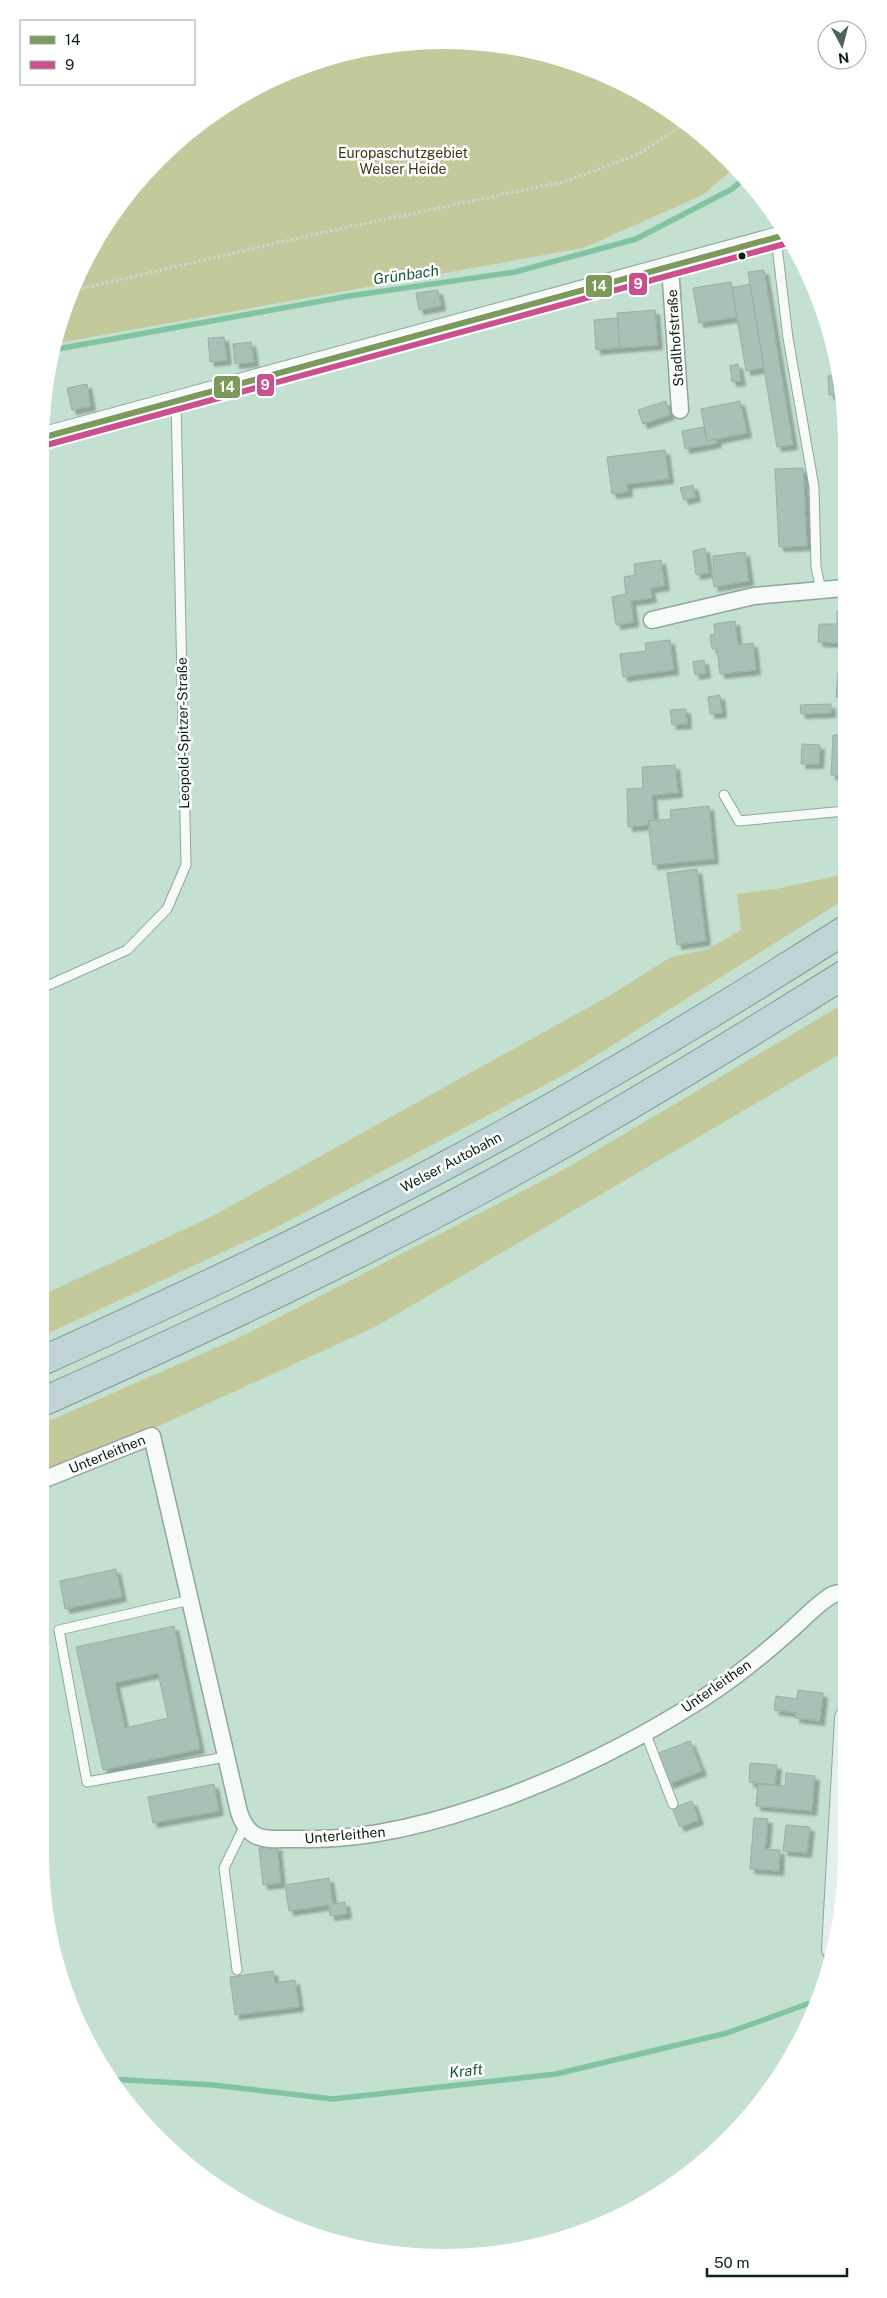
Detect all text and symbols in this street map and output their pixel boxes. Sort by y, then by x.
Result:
legend [20,20,195,85]
north arrow [817,20,867,70]
text: 14 [65,31,81,48]
text: N [837,49,850,67]
text: 9 [65,56,74,73]
park label: Europaschutzgebiet Welser Heide [338,145,468,177]
unlabelled marker [737,251,747,261]
water label: Grünbach [372,261,440,288]
line badge: 9 [628,272,648,296]
line badge: 14 [585,274,613,298]
text: 9 [633,276,643,292]
text: 14 [591,278,607,294]
street label: Stadlhofstraße [664,289,686,387]
line badge: 9 [256,373,275,397]
line badge: 14 [213,375,241,399]
text: 9 [260,377,270,393]
text: 14 [219,379,235,395]
street label: Leopold-Spitzer-Straße [174,657,192,809]
street label: Welser Autobahn [398,1129,504,1195]
street label: Unterleithen [66,1431,148,1477]
street label: Unterleithen [678,1656,754,1716]
street label: Unterleithen [304,1823,386,1847]
water label: Kraft [448,2060,484,2081]
scale bar [707,2246,847,2278]
text: 50 m [714,2254,749,2271]

